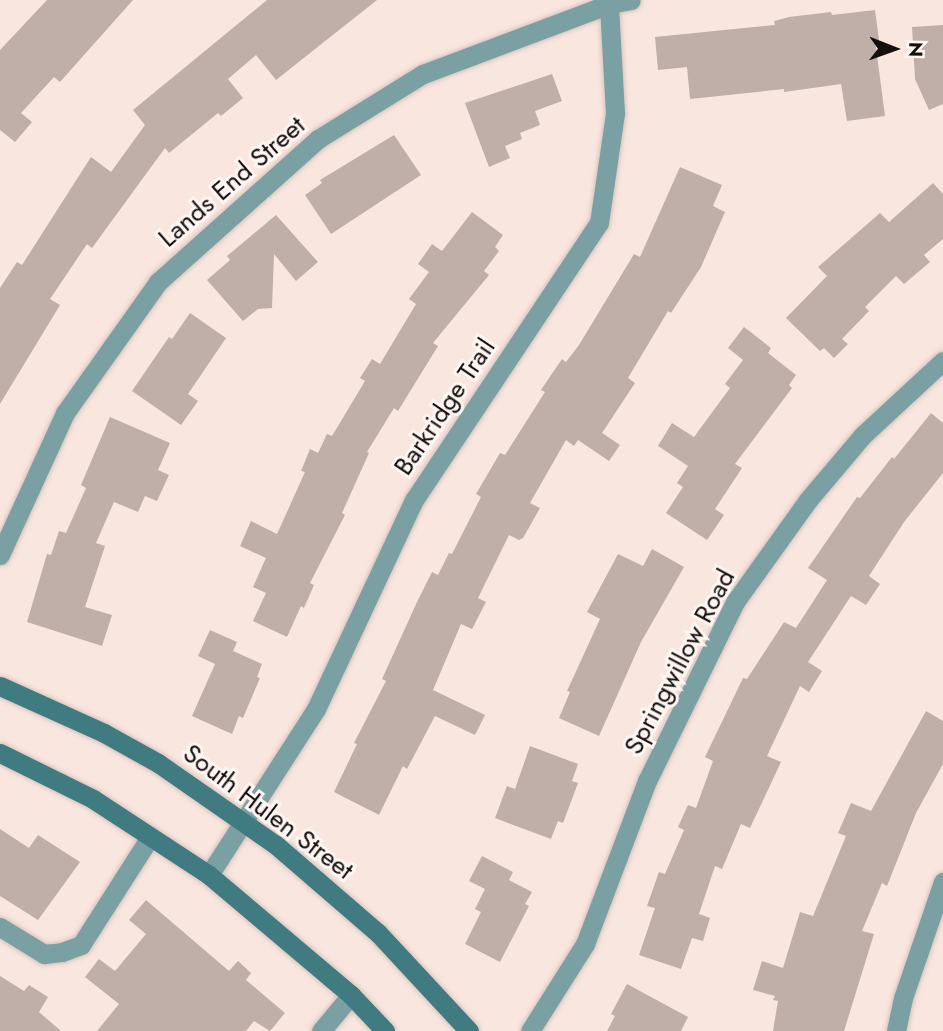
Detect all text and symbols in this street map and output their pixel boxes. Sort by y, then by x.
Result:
north arrow [859,14,929,84]
text: N [902,42,929,57]
street label: Lands End Street [152,110,312,254]
street label: Barkridge Trail [388,333,502,481]
street label: Springwillow Road [618,564,742,760]
street label: South Hulen Street [177,738,359,886]

